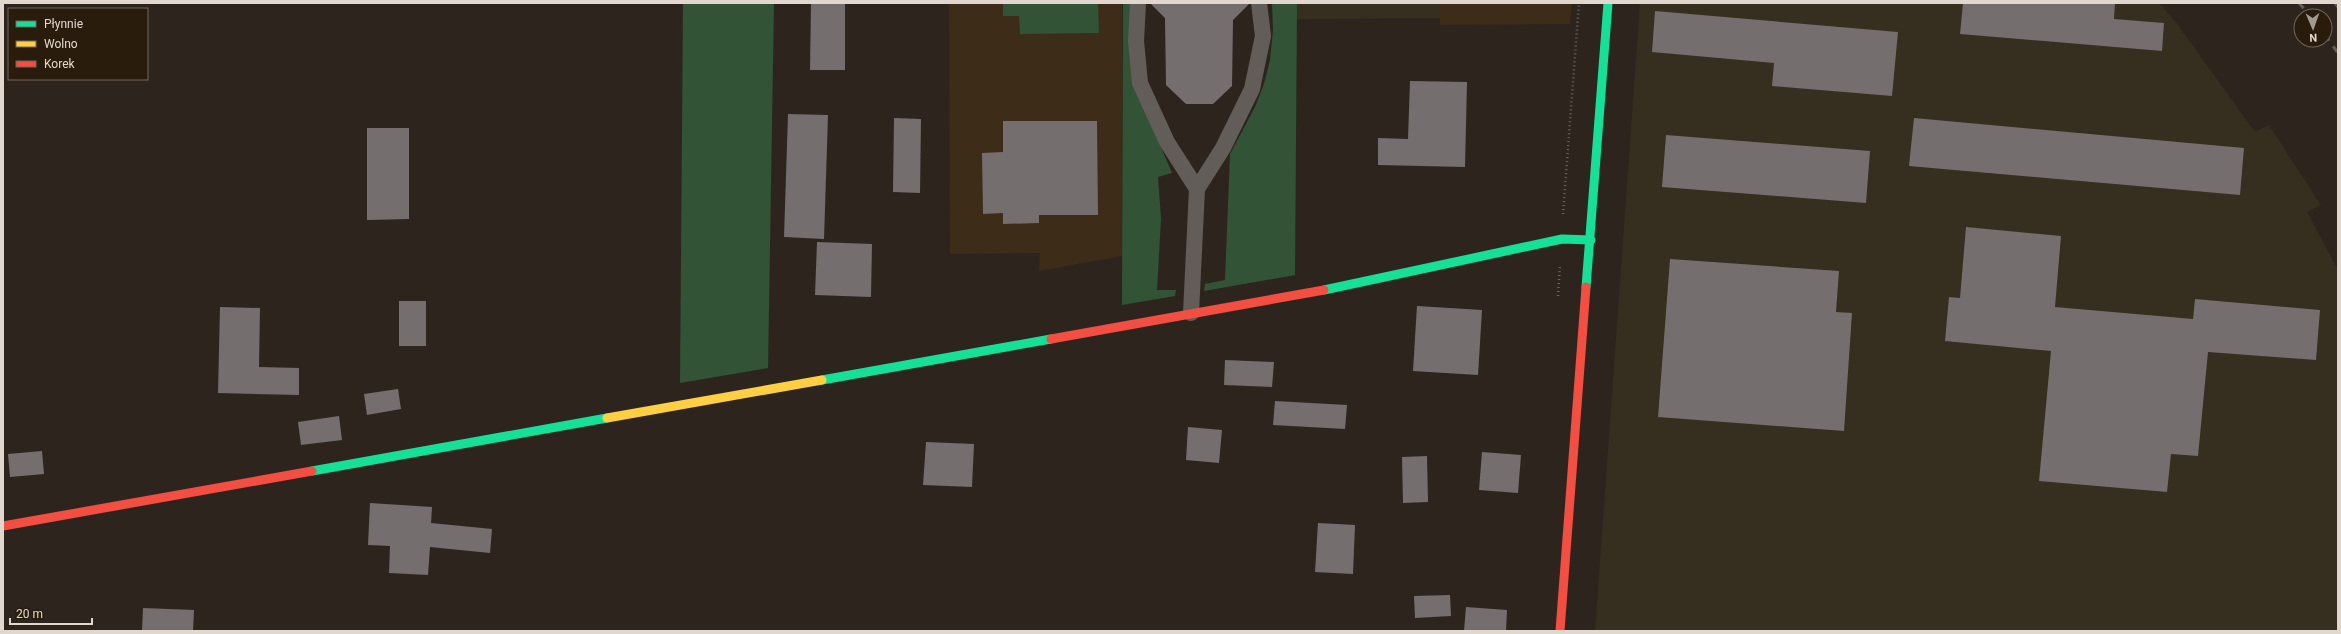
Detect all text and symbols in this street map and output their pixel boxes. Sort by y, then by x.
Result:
legend [8,8,148,80]
north arrow [2293,8,2333,48]
text: Płynnie [44,17,83,31]
text: N [2309,31,2317,44]
text: Wolno [44,37,78,51]
text: Korek [44,57,76,71]
scale bar [10,600,92,626]
text: 20 m [16,607,43,621]

